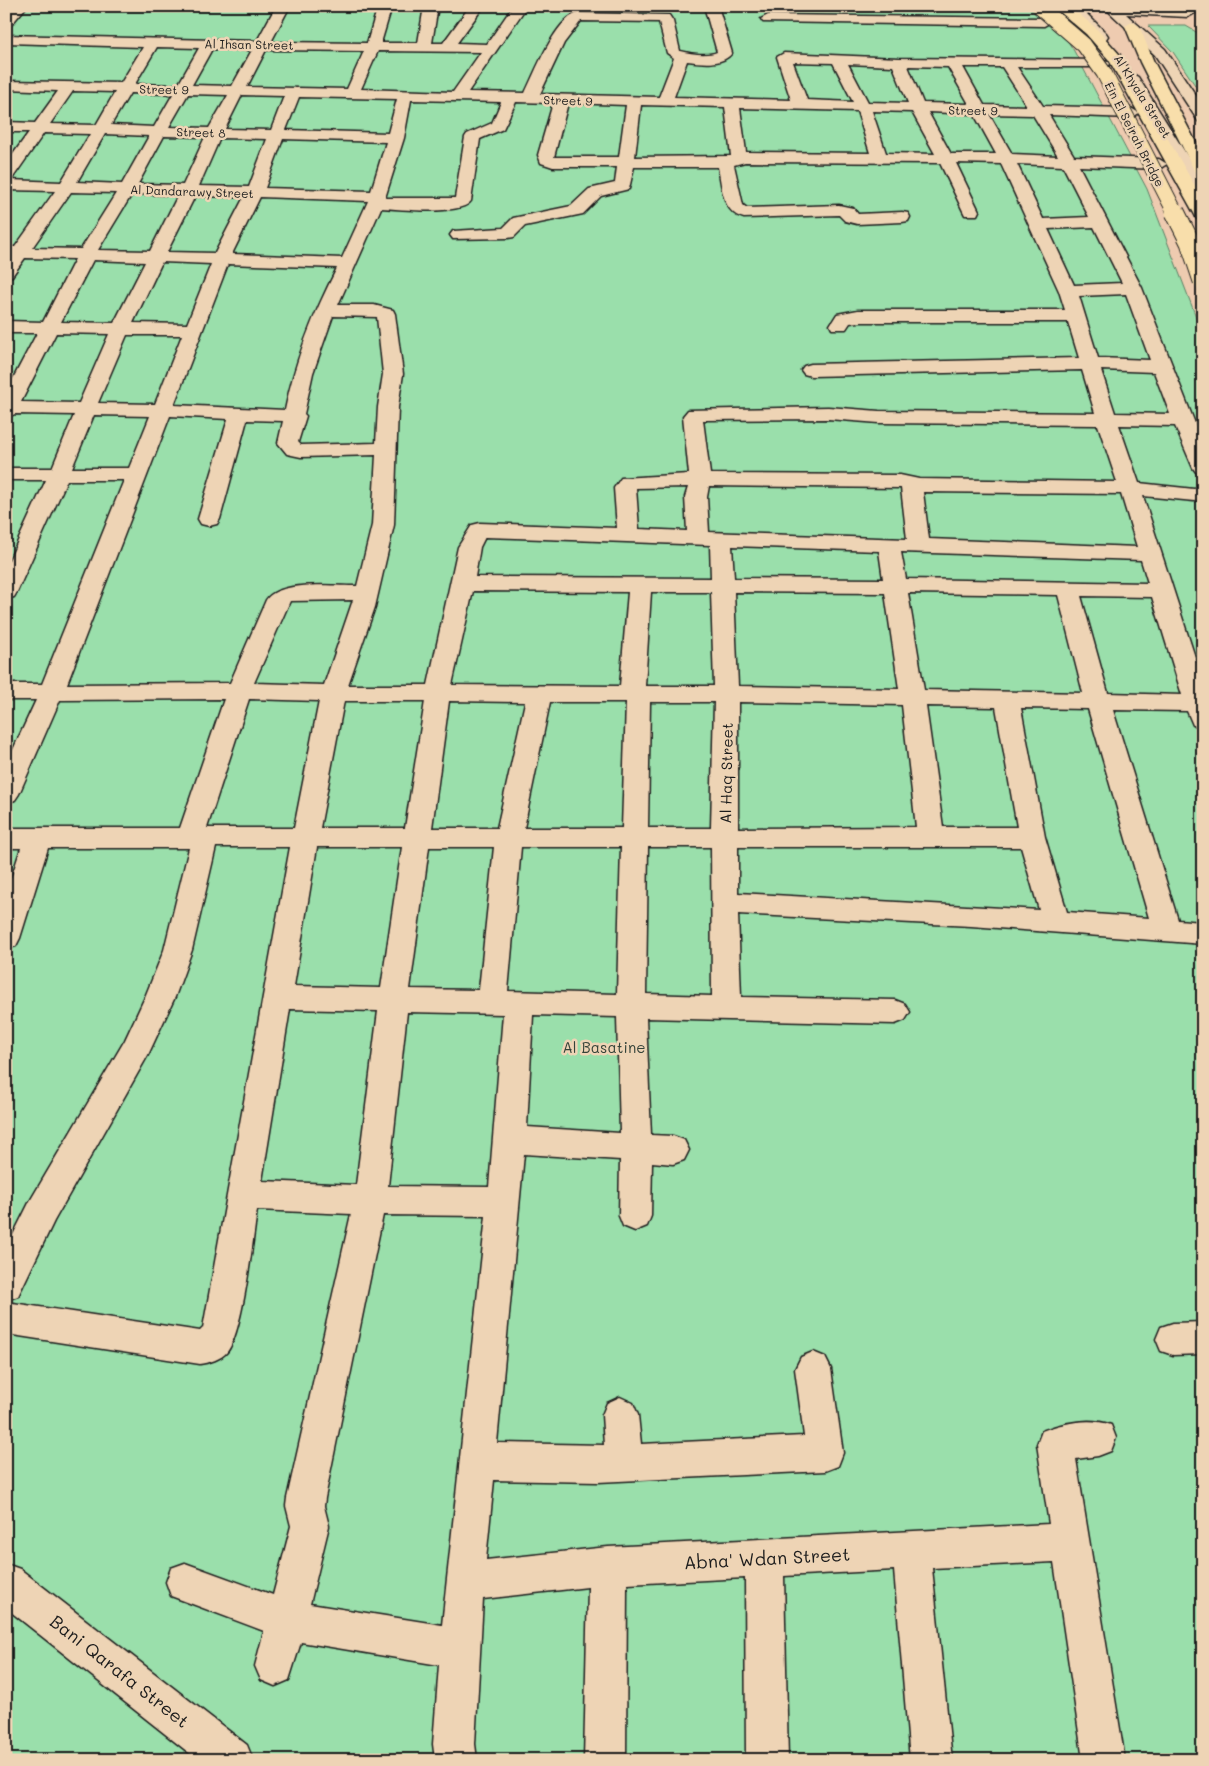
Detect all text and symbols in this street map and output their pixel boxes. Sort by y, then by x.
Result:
street label: Al Ihsan Street [204,35,294,53]
street label: Al Khyala Street [1111,51,1175,141]
street label: Ein El Seirah Bridge [1102,79,1168,189]
street label: Street 9 [139,81,189,97]
street label: Street 9 [543,91,593,109]
street label: Street 9 [948,102,998,118]
street label: Street 8 [176,123,226,141]
street label: Al Dandarawy Street [130,181,254,201]
street label: Al Haq Street [715,722,737,824]
park label: Al Basatine [562,1037,646,1057]
street label: Abna' Wdan Street [683,1542,851,1574]
street label: Bani Qarafa Street [45,1609,195,1733]

